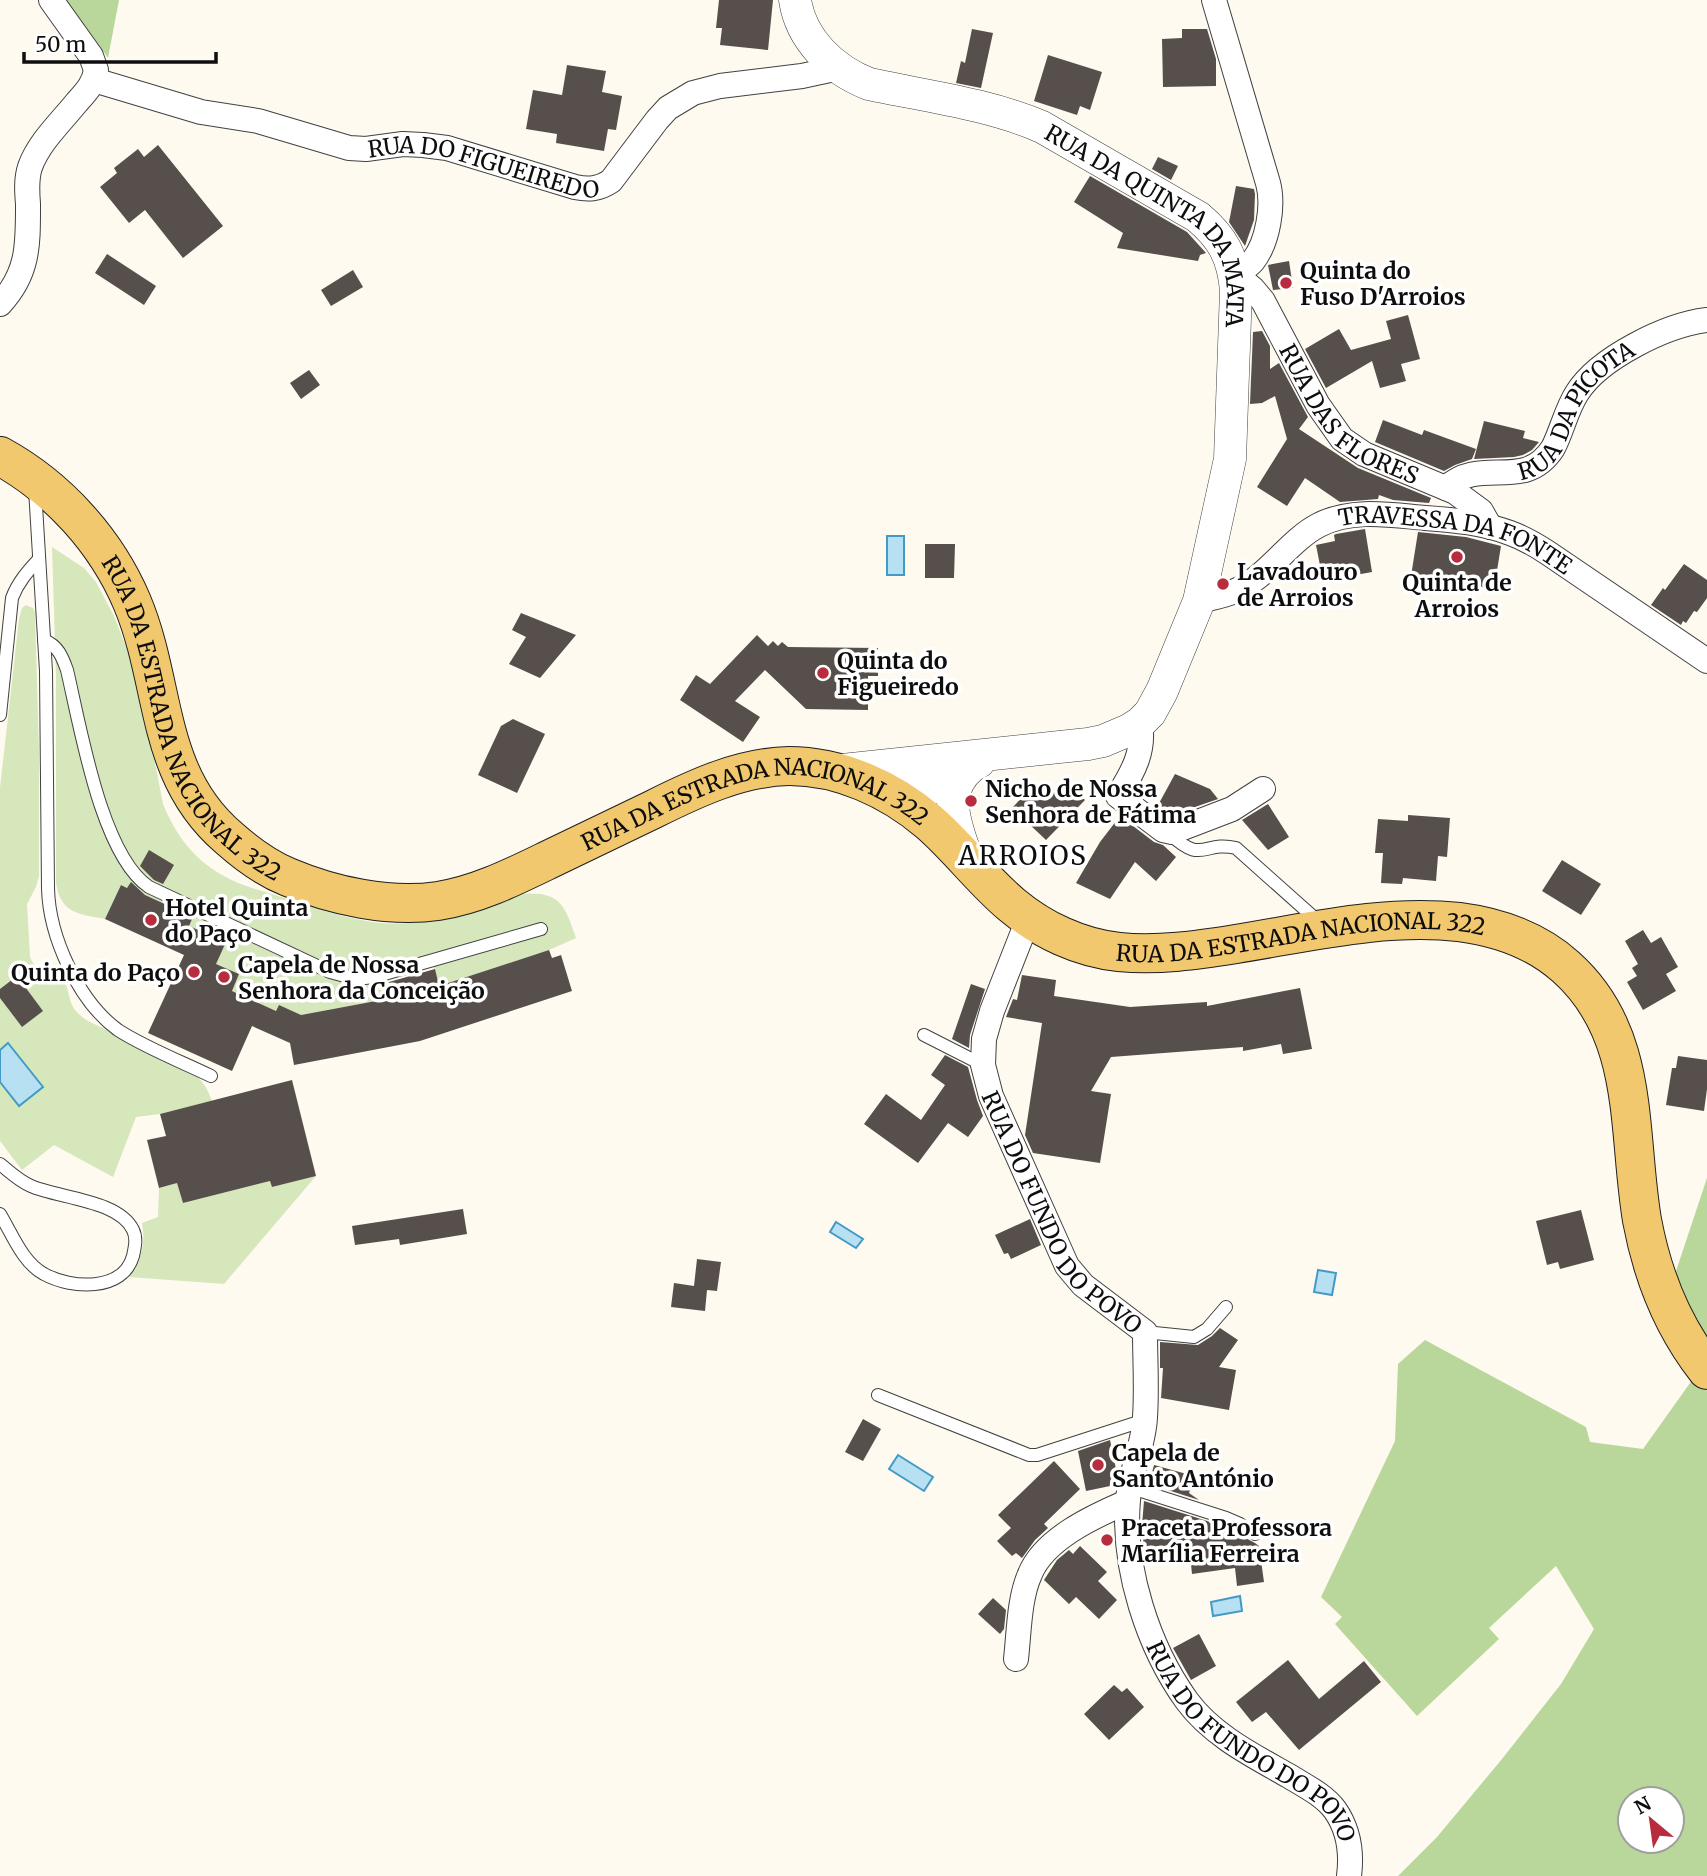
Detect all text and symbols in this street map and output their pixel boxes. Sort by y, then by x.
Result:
scale bar [24,21,217,65]
text: 50 m [35,31,86,58]
street label: RUA DA QUINTA DA MATA [1040,117,1251,329]
street label: RUA DO FIGUEIREDO [366,129,600,204]
place label: Quinta do Fuso D'Arroios [1300,256,1466,311]
marker: Quinta do Fuso D'Arroios [1278,275,1294,291]
street label: RUA DA PICOTA [1514,334,1640,486]
street label: RUA DAS FLORES [1274,339,1423,490]
street label: TRAVESSA DA FONTE [1336,499,1578,580]
marker: Quinta de Arroios [1449,549,1465,565]
street label: RUA DA ESTRADA NACIONAL 322 [96,550,287,886]
place label: Lavadouro de Arroios [1237,557,1358,612]
place label: Quinta de Arroios [1402,568,1512,623]
marker: Lavadouro de Arroios [1215,576,1231,592]
place label: Quinta do Figueiredo [837,646,959,701]
marker: Quinta do Figueiredo [815,665,831,681]
text: RUA DA ESTRADA NACIONAL 322 [576,751,935,856]
place label: Nicho de Nossa Senhora de Fátima [985,774,1196,829]
marker: Nicho de Nossa Senhora de Fátima [963,793,979,809]
street label: RUA DA ESTRADA NACIONAL 322 [567,814,941,862]
district label: ARROIOS [957,839,1088,872]
place label: Hotel Quinta do Paço [165,893,309,948]
street label: RUA DA ESTRADA NACIONAL 322 [1115,905,1488,968]
marker: Hotel Quinta do Paço [143,912,159,928]
place label: Capela de Nossa Senhora da Conceição [238,950,485,1005]
place label: Quinta do Paço [11,958,180,987]
marker: Quinta do Paço [186,964,202,980]
marker: Capela de Nossa Senhora da Conceição [216,969,232,985]
street label: RUA DO FUNDO DO POVO [976,1086,1148,1339]
place label: Capela de Santo António [1112,1438,1274,1493]
marker: Capela de Santo António [1090,1457,1106,1473]
place label: Praceta Professora Marília Ferreira [1121,1513,1332,1568]
marker: Praceta Professora Marília Ferreira [1099,1532,1115,1548]
street label: RUA DO FUNDO DO POVO [1141,1636,1362,1845]
north arrow [1616,1785,1686,1855]
text: N [1630,1791,1655,1819]

